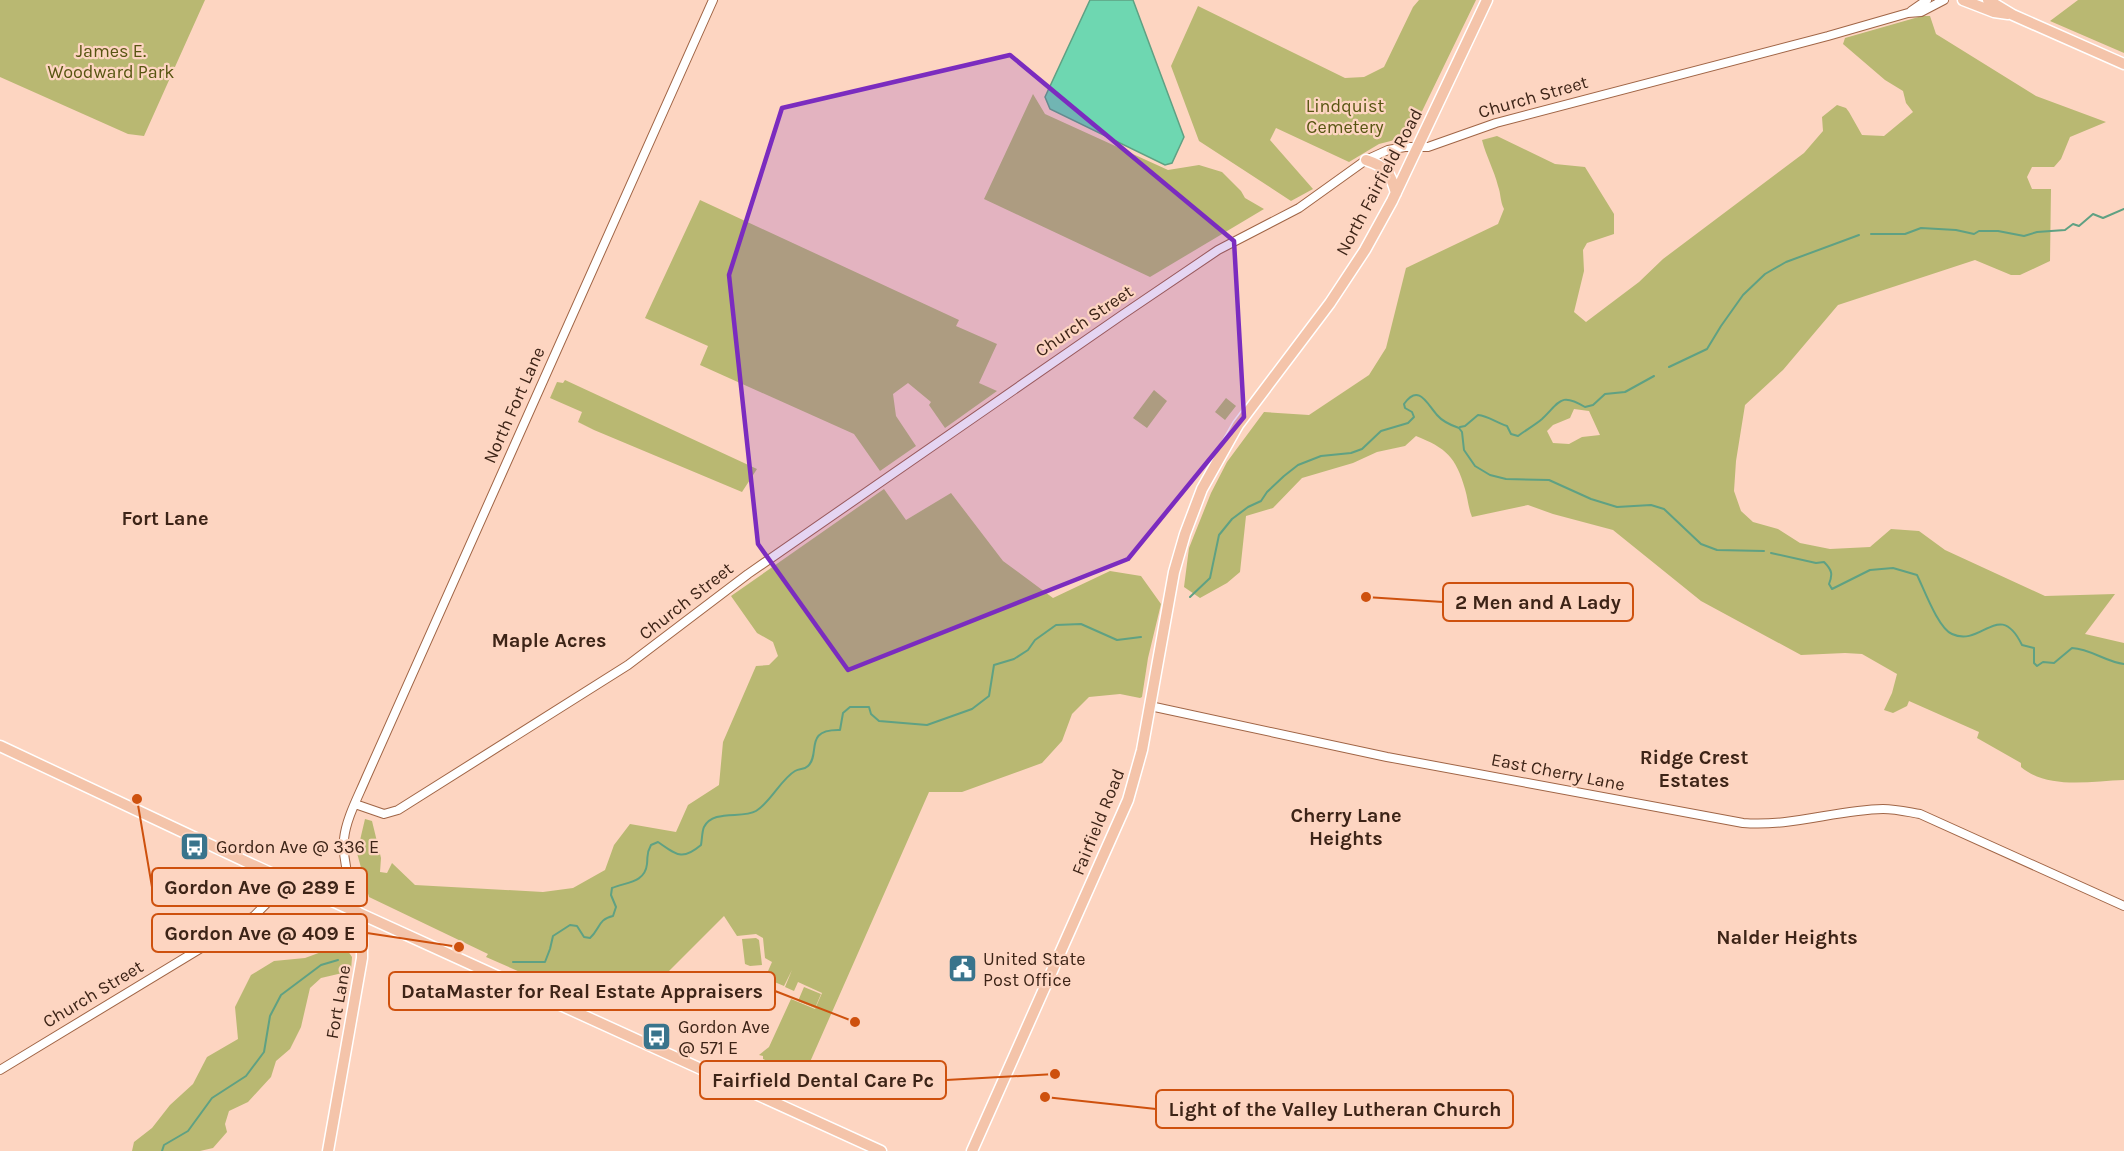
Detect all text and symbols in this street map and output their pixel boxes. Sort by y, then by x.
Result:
park label: James E. Woodward Park [48,40,174,83]
street label: Church Street [1476,71,1591,123]
park label: Lindquist Cemetery [1306,95,1384,138]
street label: North Fairfield Road [1331,105,1427,259]
street label: Church Street [1031,280,1137,362]
street label: North Fort Lane [478,343,550,467]
district label: Fort Lane [121,507,209,530]
street label: Church Street [635,557,738,644]
callout: 2 Men and A Lady [1443,583,1633,621]
text: 2 Men and A Lady [1455,591,1621,614]
district label: Maple Acres [491,629,607,652]
district label: Ridge Crest Estates [1640,746,1748,792]
street label: East Cherry Lane [1489,748,1627,796]
street label: Fairfield Road [1067,766,1129,878]
district label: Cherry Lane Heights [1290,804,1402,850]
bus stop icon: Gordon Ave @ 336 E [179,831,211,863]
place label: Gordon Ave @ 336 E [216,836,379,858]
callout: Gordon Ave @ 289 E [152,868,367,906]
text: Gordon Ave @ 289 E [164,876,356,899]
callout: Gordon Ave @ 409 E [152,914,367,952]
text: Gordon Ave @ 409 E [164,922,356,945]
district label: Nalder Heights [1716,926,1858,949]
place label: United State Post Office [983,948,1086,991]
public building icon: United State Post Office [946,953,978,985]
street label: Church Street [39,955,147,1033]
street label: Fort Lane [321,963,355,1041]
callout: DataMaster for Real Estate Appraisers [389,972,775,1010]
text: DataMaster for Real Estate Appraisers [401,980,763,1003]
place label: Gordon Ave @ 571 E [678,1016,770,1059]
bus stop icon: Gordon Ave @ 571 E [641,1021,673,1053]
callout: Fairfield Dental Care Pc [700,1061,946,1099]
text: Fairfield Dental Care Pc [712,1069,934,1092]
callout: Light of the Valley Lutheran Church [1156,1090,1513,1128]
text: Light of the Valley Lutheran Church [1168,1098,1502,1121]

